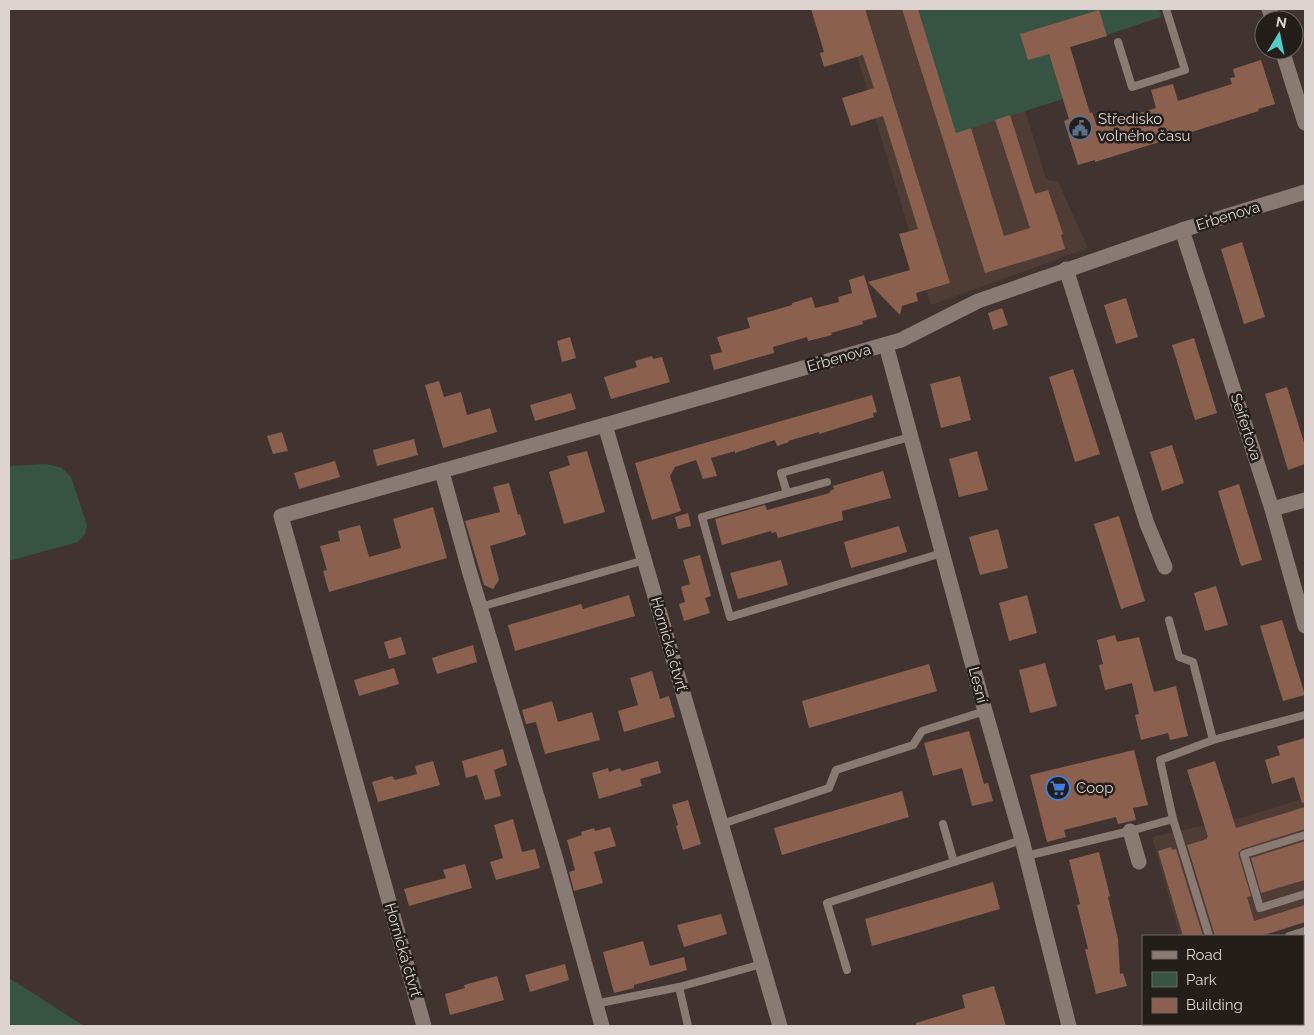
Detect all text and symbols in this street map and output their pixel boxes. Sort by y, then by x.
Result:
north arrow [1254,10,1304,60]
text: N [1275,13,1288,31]
place label: Středisko volného času [1098,110,1190,145]
public building icon: Středisko volného času [1067,115,1093,141]
street label: Erbenova [1194,198,1262,234]
street label: Erbenova [805,340,873,376]
street label: Seifertova [1227,391,1265,463]
street label: Hornická čtvrť [647,595,691,694]
street label: Lesní [965,665,992,706]
supermarket icon: Coop [1045,775,1071,801]
place label: Coop [1076,779,1113,797]
street label: Hornická čtvrť [381,901,425,1000]
legend [1142,935,1304,1025]
text: Road [1186,946,1222,964]
text: Park [1186,971,1217,989]
text: Building [1186,996,1243,1014]

